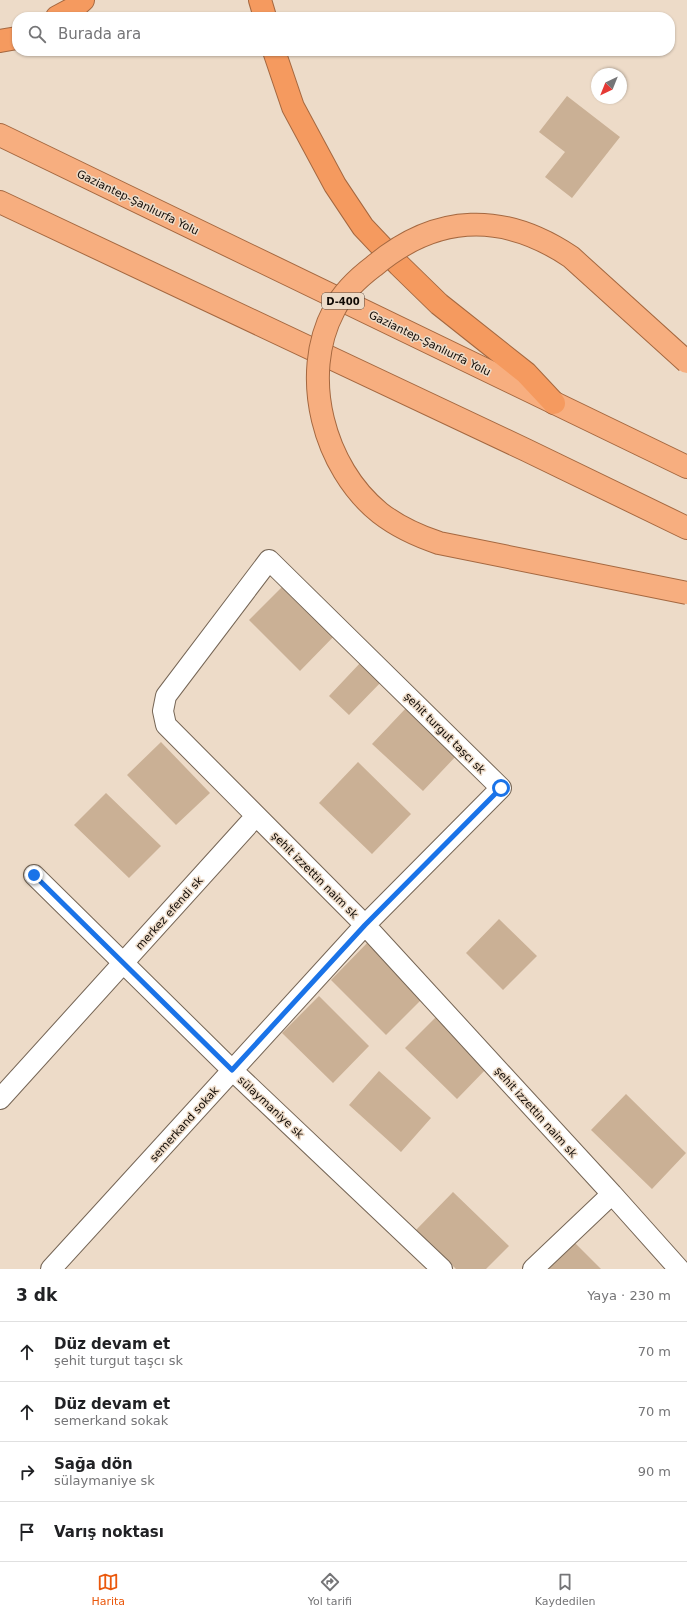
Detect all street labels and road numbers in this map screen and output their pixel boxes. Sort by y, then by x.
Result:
street label: Gaziantep-Şanlıurfa Yolu [75,167,201,238]
road number: D-400 [322,293,364,309]
street label: Gaziantep-Şanlıurfa Yolu [367,308,493,379]
street label: şehit turgut taşcı sk [401,690,488,777]
street label: şehit izzettin naim sk [269,829,361,922]
street label: merkez efendi sk [133,874,206,953]
street label: şehit izzettin naim sk [492,1065,580,1161]
street label: sülaymaniye sk [235,1073,307,1142]
street label: semerkand sokak [147,1084,222,1165]

